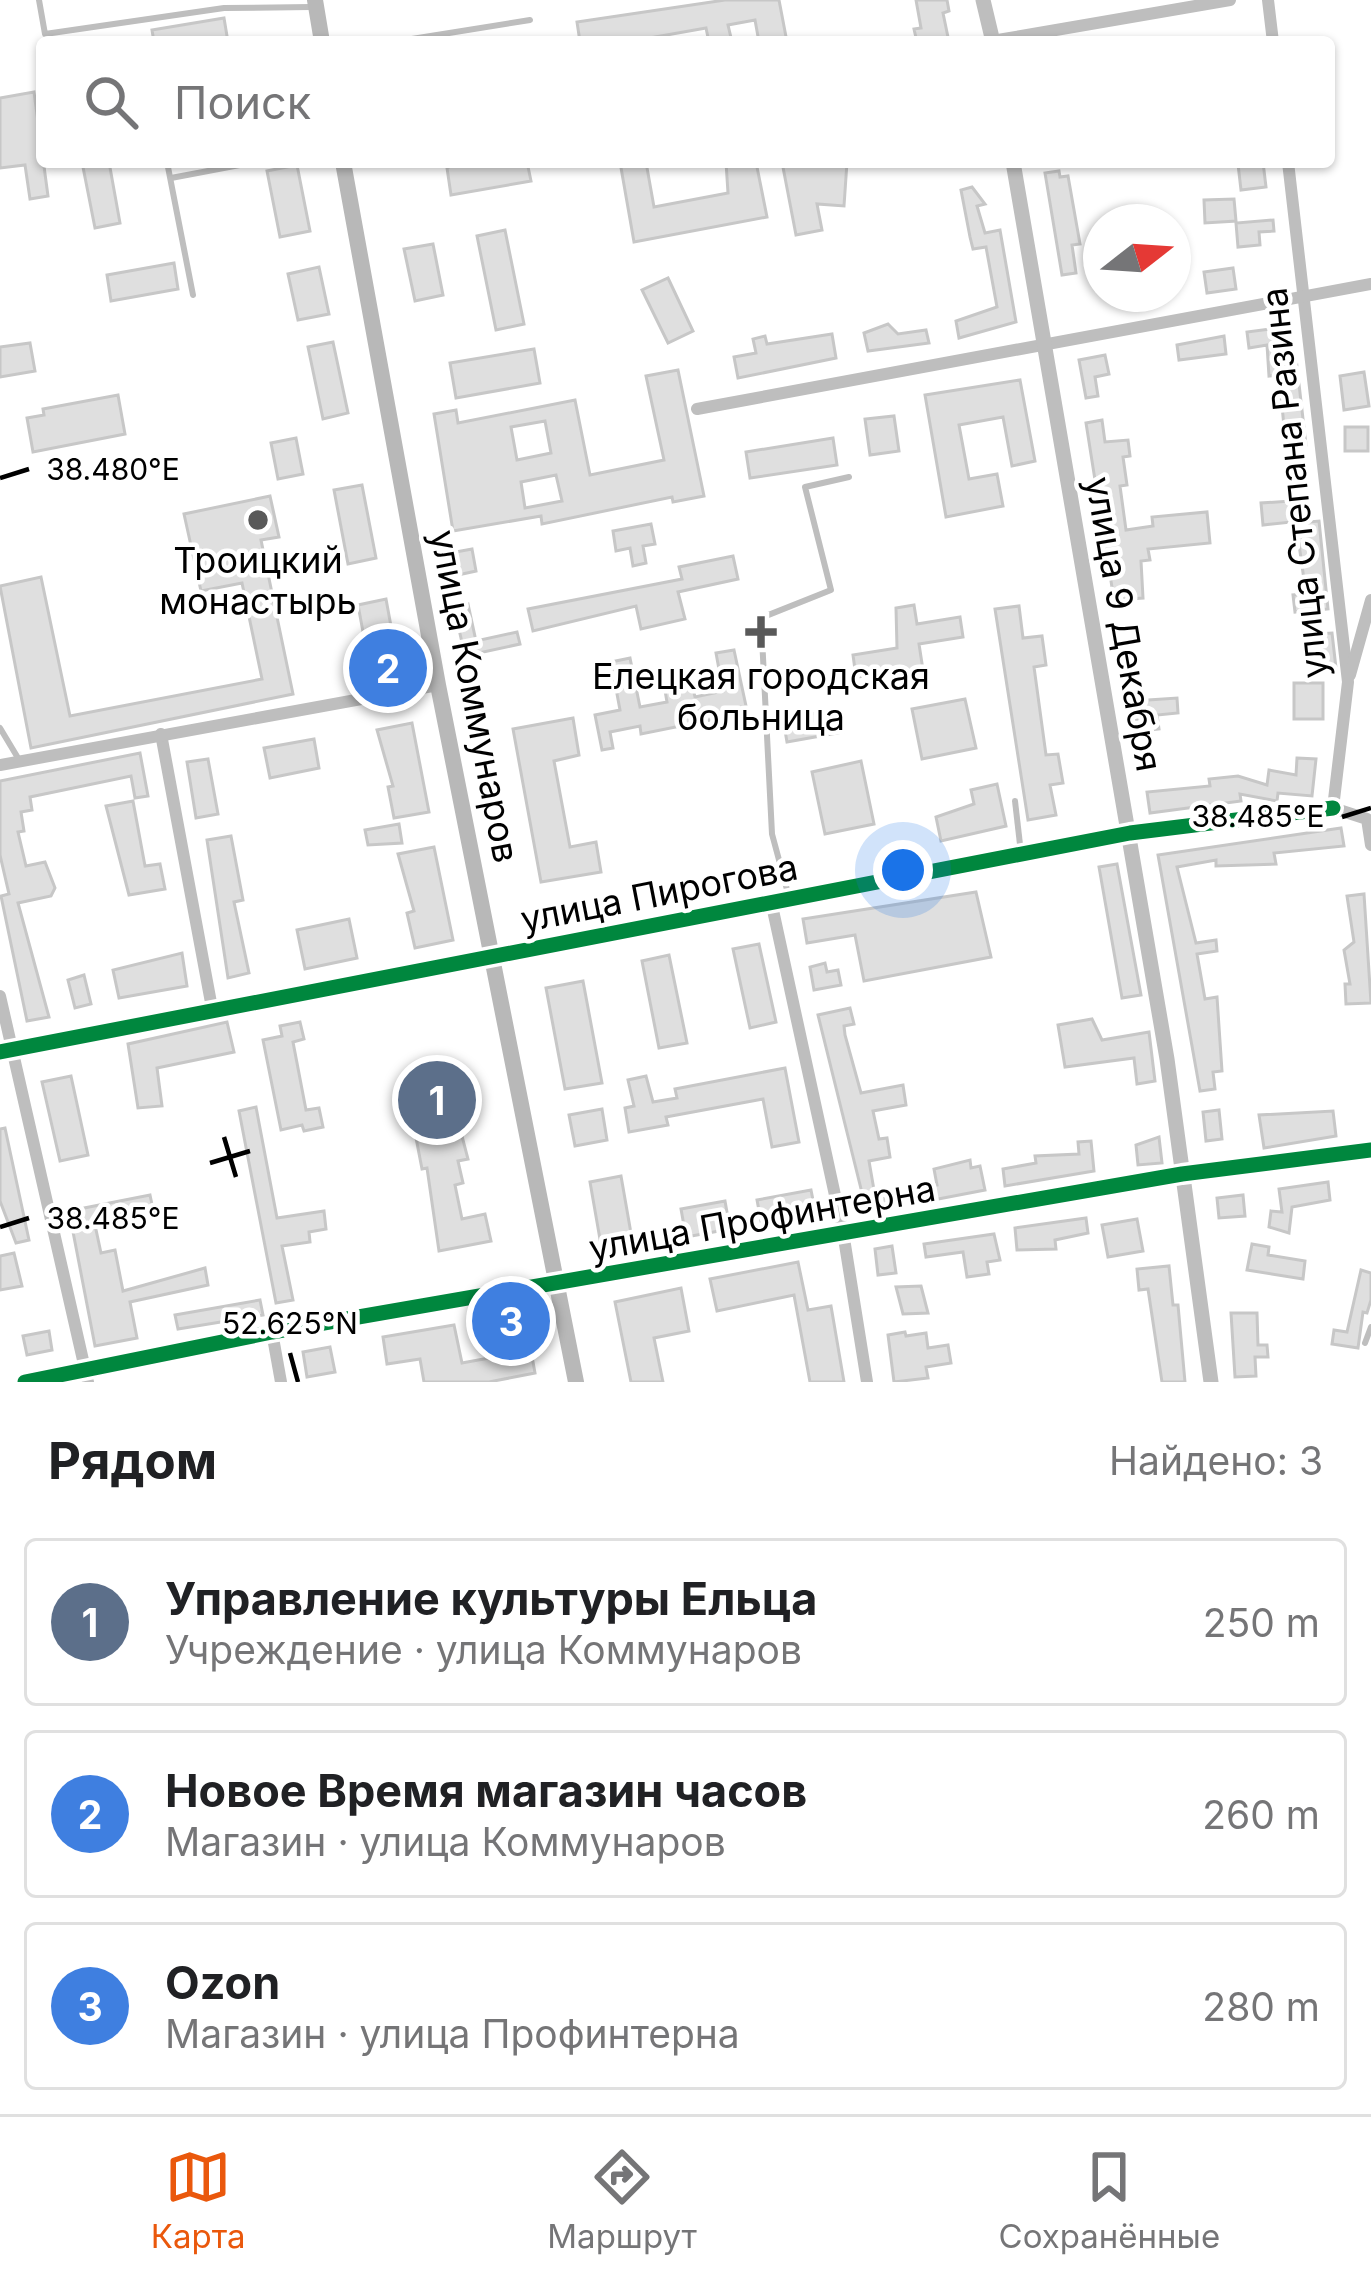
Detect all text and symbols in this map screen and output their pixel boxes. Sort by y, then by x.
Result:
search box [36,36,1335,168]
icon: search [78,69,144,135]
text: Поиск [174,75,311,130]
north arrow [1083,204,1191,312]
street label: улица Степана Разина [1252,285,1336,681]
text: 38.480°E [46,451,180,487]
street label: улица 9 Декабря [1076,473,1172,775]
marker: Троицкий монастырь [245,507,271,533]
street label: улица Коммунаров [421,526,529,866]
place label: Троицкий монастырь [159,538,357,623]
marker: Елецкая городская больница [745,616,777,648]
pin: 2 [349,623,427,713]
place label: Елецкая городская больница [592,654,930,739]
text: 38.485°E [1192,798,1324,834]
your location [873,840,933,900]
street label: улица Пирогова [517,845,801,941]
pin: 1 [398,1055,476,1145]
street label: улица Профинтерна [585,1166,939,1270]
text: 38.485°E [47,1200,179,1236]
pin: 3 [472,1276,550,1366]
text: 52.625°N [222,1305,358,1341]
text: Рядом [48,1430,217,1491]
text: Найдено: 3 [1109,1437,1323,1484]
text: Управление культуры Ельца [165,1571,818,1626]
text: 1 [82,1599,98,1646]
text: 250 m [1203,1599,1320,1646]
text: Учреждение · улица Коммунаров [165,1626,802,1673]
text: Новое Время магазин часов [165,1763,807,1818]
text: 2 [78,1791,102,1838]
text: 260 m [1202,1791,1320,1838]
text: Магазин · улица Коммунаров [165,1818,726,1865]
text: Ozon [165,1955,280,2010]
text: 3 [77,1983,103,2030]
text: 280 m [1202,1983,1320,2030]
text: Магазин · улица Профинтерна [165,2010,740,2057]
tab: Карта [151,2144,246,2256]
tab: Маршрут [547,2144,697,2256]
tab: Сохранённые [999,2144,1220,2256]

